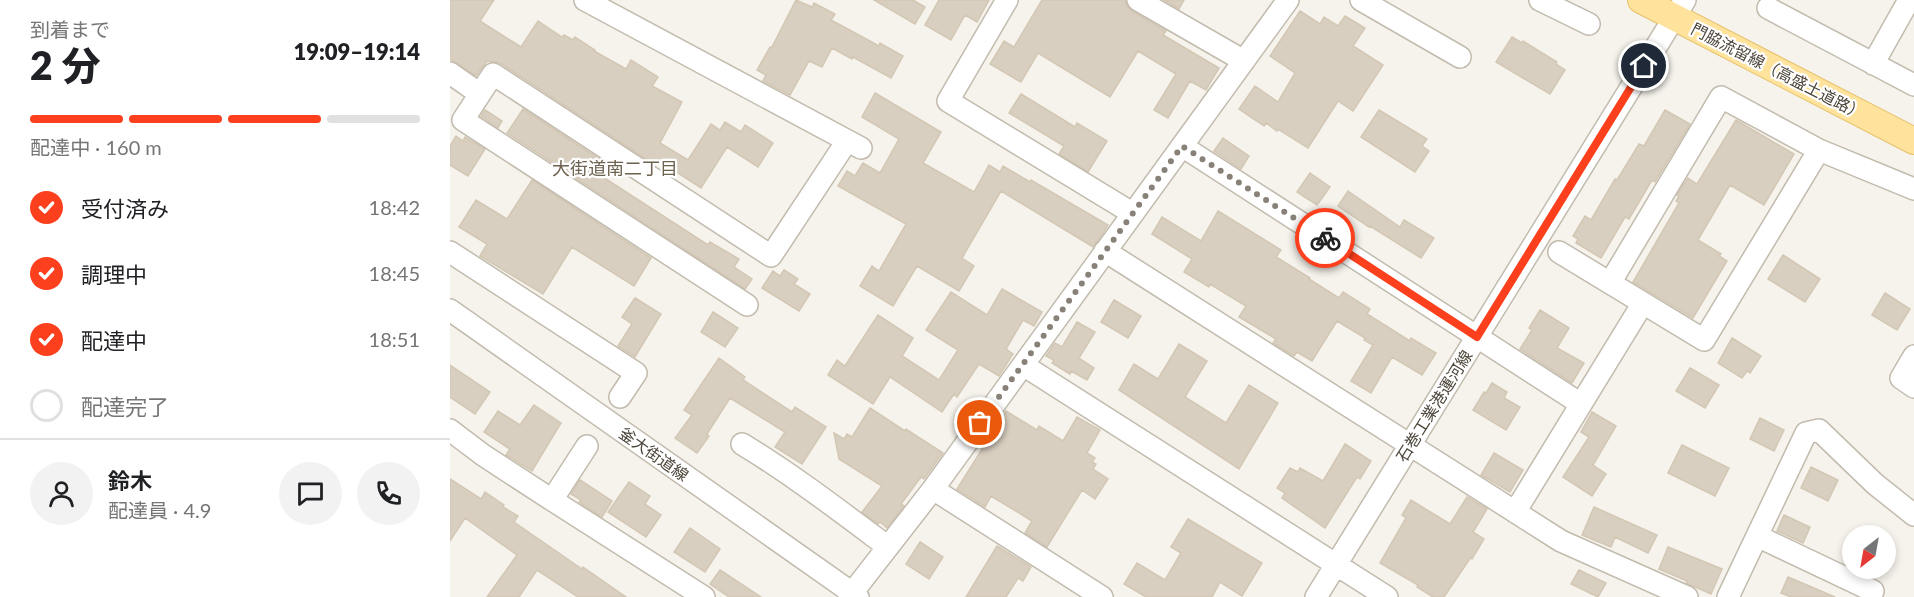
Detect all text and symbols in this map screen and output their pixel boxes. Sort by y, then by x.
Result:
text: 到着まで [30,17,110,41]
street label: 門脇流留線（高盛土道路） [1688,19,1868,123]
text: 19:09–19:14 [294,38,420,65]
pin [1618,40,1669,91]
text: 2 分 [30,42,101,88]
icon: home [1627,49,1660,82]
text: 配達中 · 160 m [30,135,162,159]
district label: 大街道南二丁目 [552,157,678,179]
icon: check [30,191,63,224]
text: 受付済み [81,195,169,222]
text: 18:42 [369,195,420,219]
courier [1295,208,1355,268]
icon: bike [1309,222,1342,255]
icon: check [30,257,63,290]
text: 調理中 [81,261,147,288]
text: 18:45 [369,261,420,285]
icon: check [30,323,63,356]
text: 配達中 [81,327,147,354]
text: 18:51 [369,327,420,351]
street label: 石巻工業港運河線 [1392,346,1476,465]
text: 配達完了 [81,393,169,420]
pin [954,397,1005,448]
icon: bag [963,406,996,439]
street label: 釜大街道線 [616,423,693,484]
button: person [30,462,93,525]
button: chat [279,462,342,525]
button: phone [357,462,420,525]
text: 鈴木 [108,467,152,494]
text: 配達員 · 4.9 [108,498,211,522]
north arrow [1842,525,1896,579]
map controls [1842,525,1896,579]

